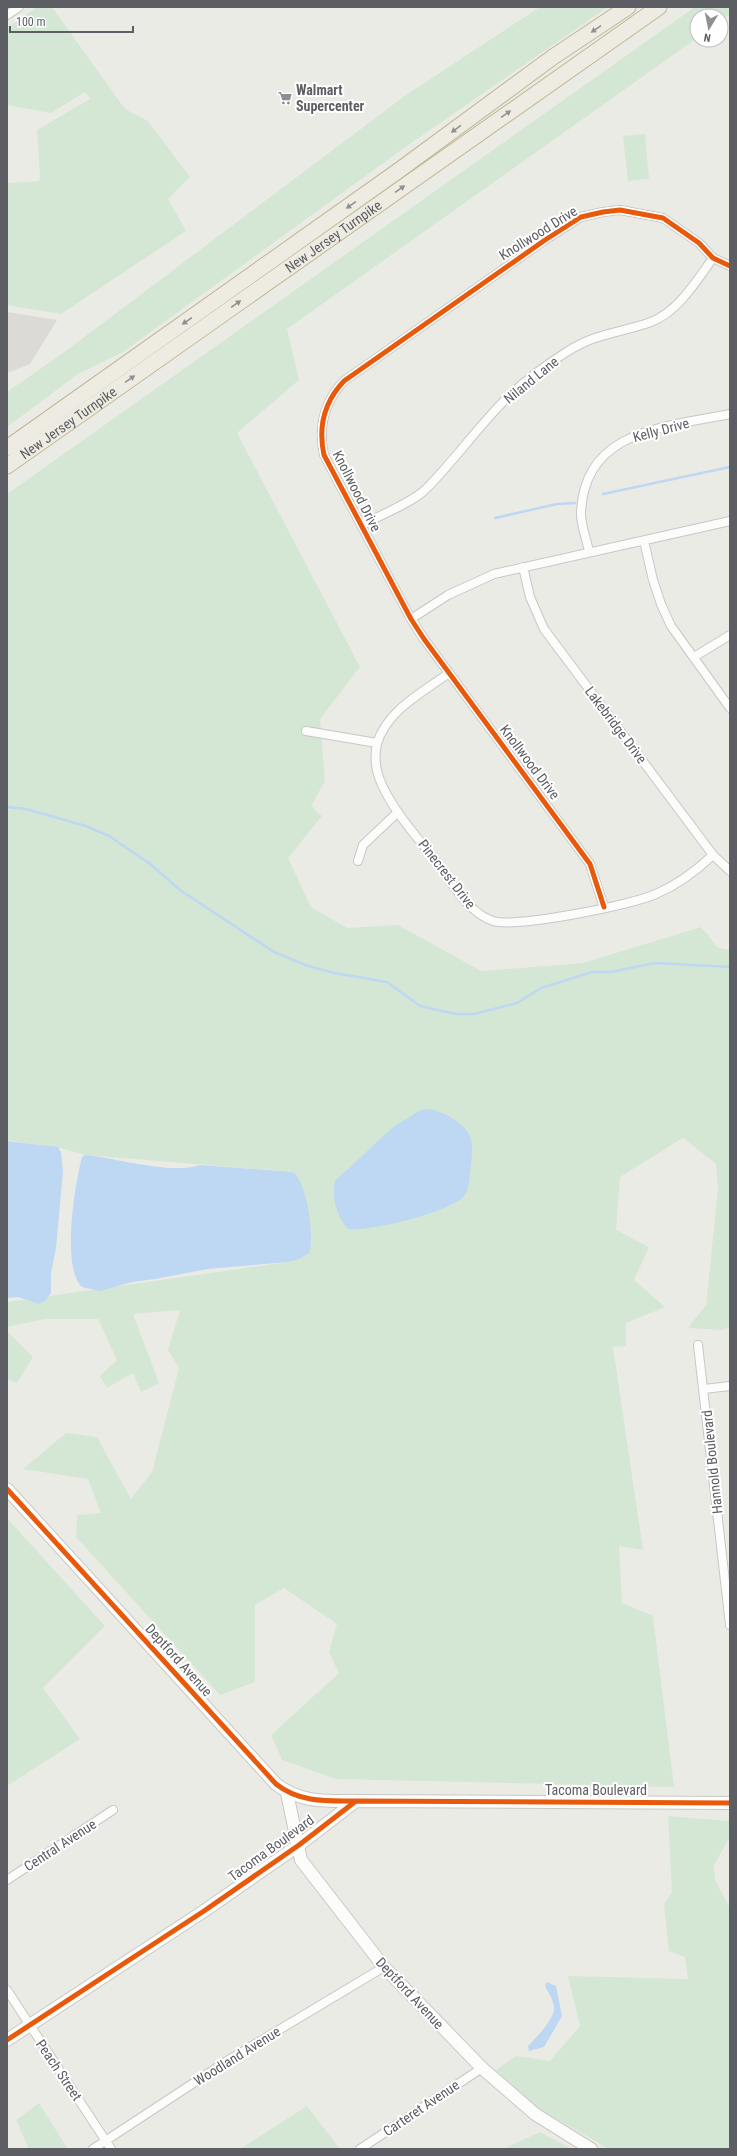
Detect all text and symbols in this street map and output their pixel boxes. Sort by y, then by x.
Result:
scale bar [10,8,133,34]
north arrow [689,8,729,48]
text: 100 m [16,15,46,29]
one-way arrow [591,25,601,33]
text: N [703,30,712,44]
place label: Walmart Supercenter [296,82,365,114]
supermarket icon: Walmart Supercenter [277,90,293,106]
one-way arrow [501,110,511,118]
one-way arrow [450,124,461,133]
one-way arrow [394,185,405,193]
street label: New Jersey Turnpike [282,197,385,276]
one-way arrow [345,201,356,209]
street label: Knollwood Drive [496,202,580,263]
one-way arrow [231,300,241,308]
one-way arrow [182,317,193,325]
street label: Niland Lane [501,353,562,407]
one-way arrow [125,375,135,383]
street label: New Jersey Turnpike [17,383,120,462]
street label: Kelly Drive [631,415,691,445]
street label: Knollwood Drive [330,448,385,535]
street label: Lakebridge Drive [582,683,650,767]
street label: Knollwood Drive [497,722,563,803]
street label: Pinecrest Drive [415,836,479,912]
street label: Hannold Boulevard [699,1409,725,1515]
street label: Deptford Avenue [142,1621,216,1700]
street label: Tacoma Boulevard [545,1782,647,1798]
street label: Tacoma Boulevard [225,1812,317,1884]
street label: Central Avenue [21,1815,99,1874]
street label: Deptford Avenue [373,1954,447,2032]
street label: Woodland Avenue [191,2023,283,2089]
street label: Peach Street [33,2036,85,2104]
street label: Carteret Avenue [380,2076,462,2139]

